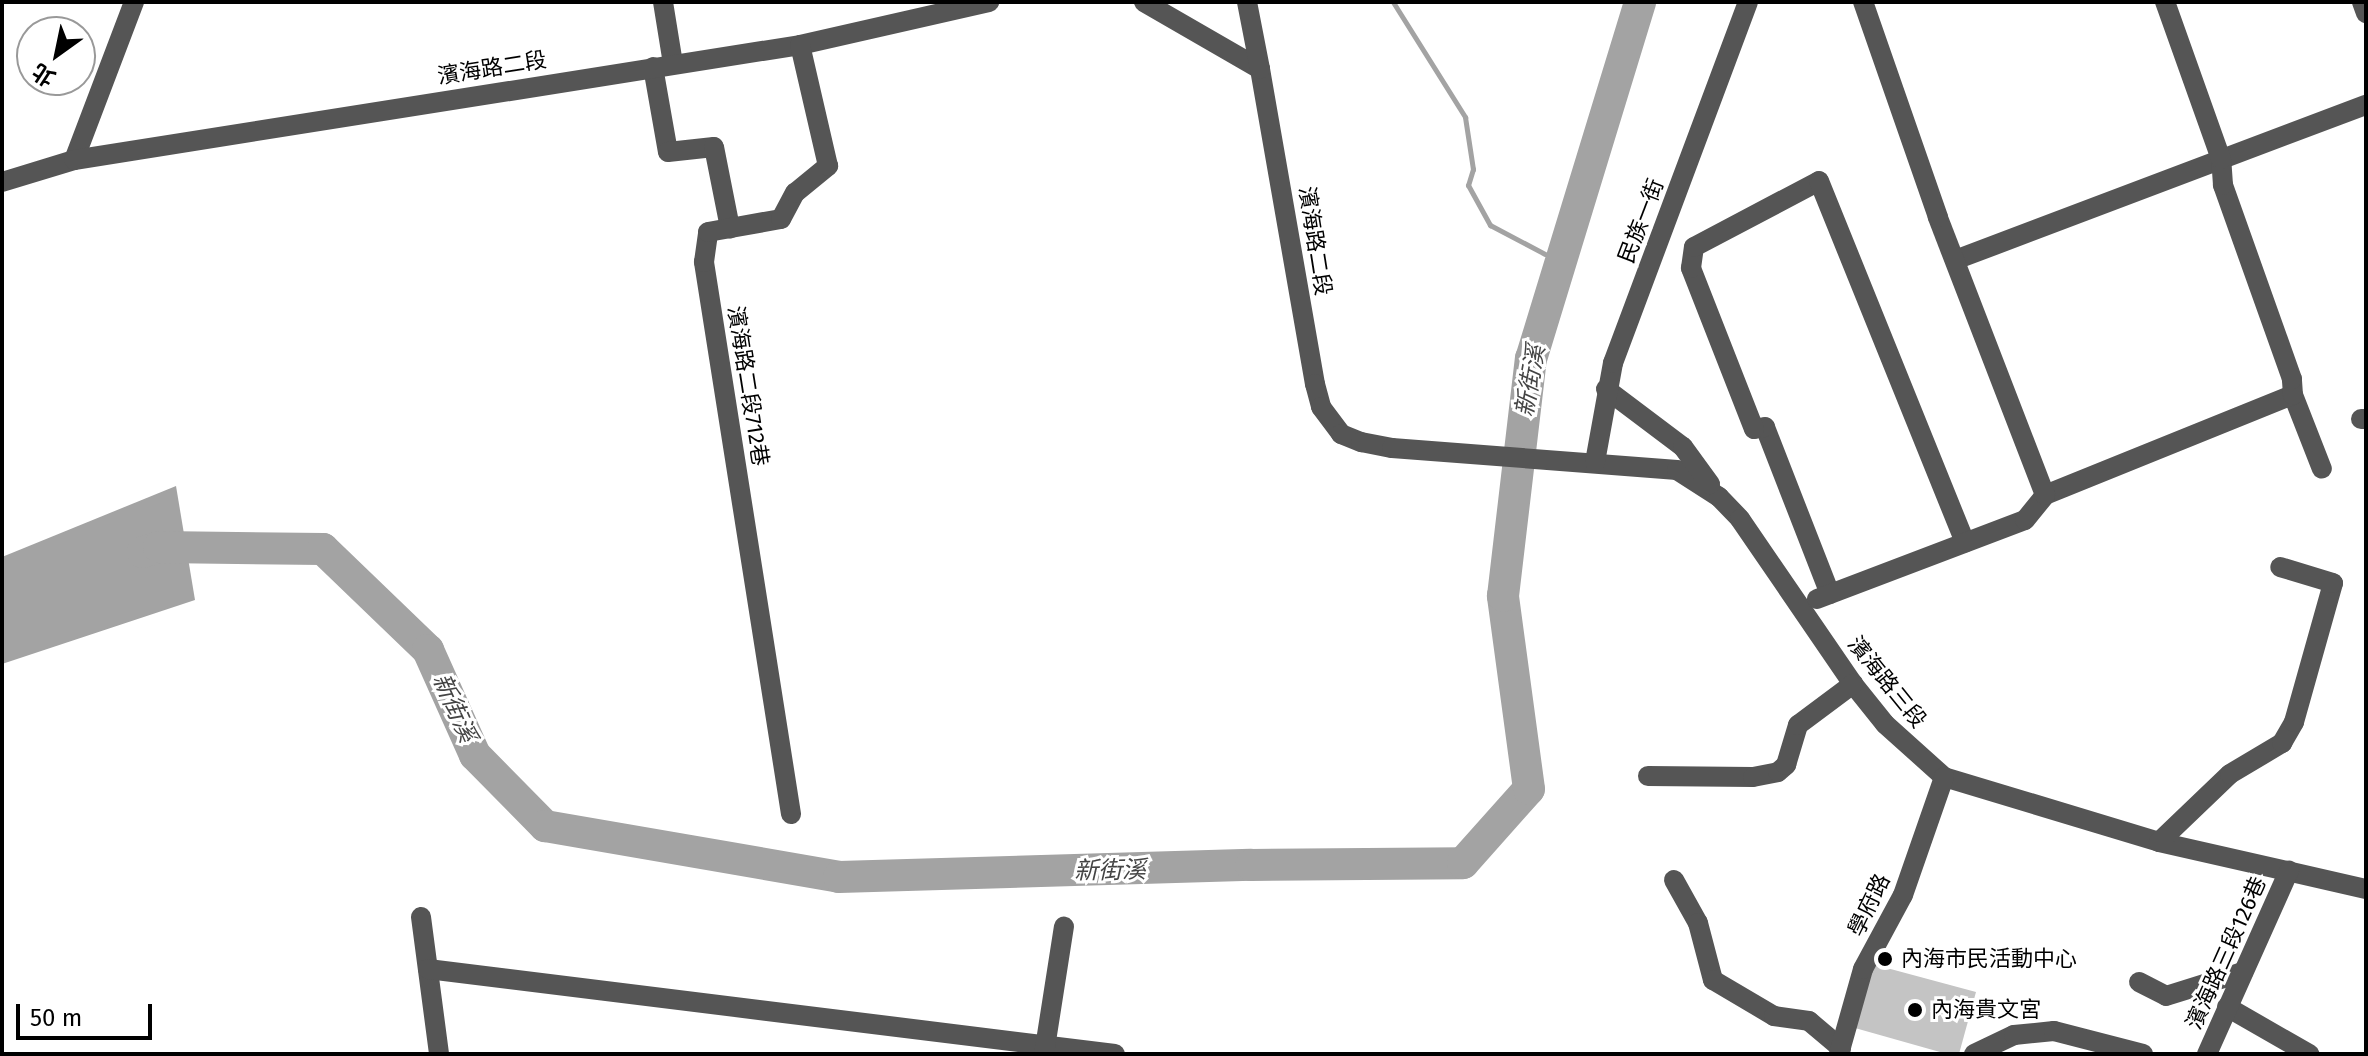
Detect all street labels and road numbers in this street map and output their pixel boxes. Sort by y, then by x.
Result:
street label: 濱海路二段 [436,46,548,90]
street label: 民族一街 [1613,175,1669,267]
street label: 濱海路二段 [1293,185,1337,297]
street label: 濱海路二段712巷 [722,304,774,468]
street label: 濱海路三段 [1842,631,1932,733]
street label: 學府路 [1843,870,1895,940]
street label: 濱海路三段126巷 [2181,873,2271,1033]

